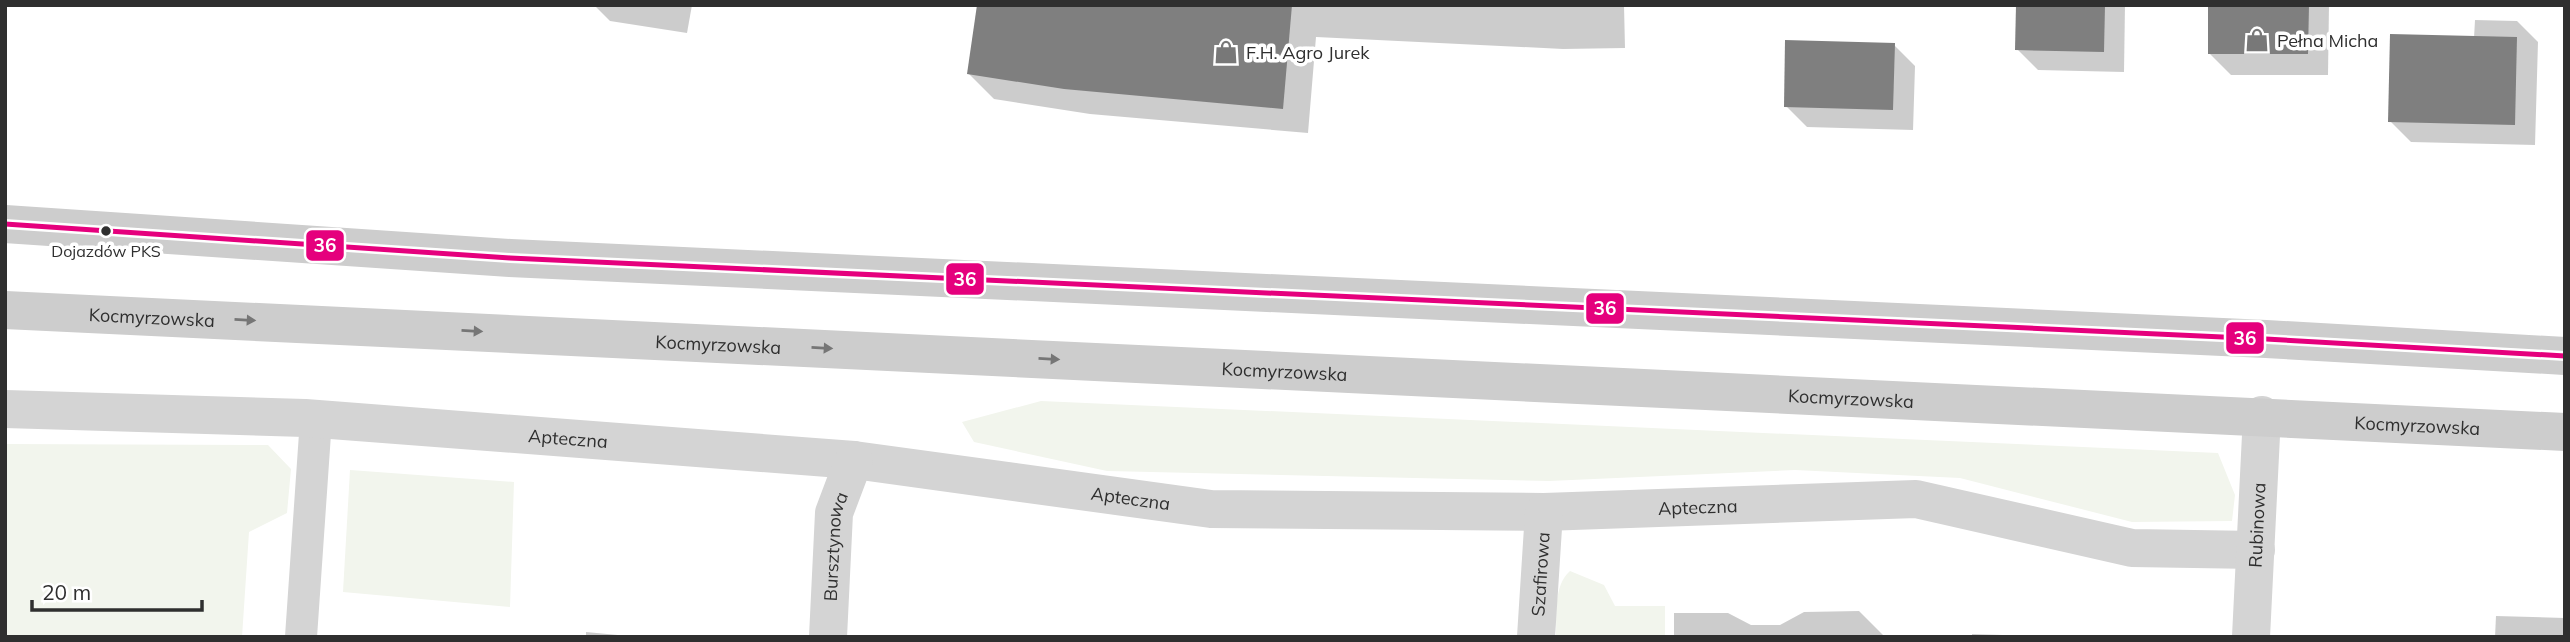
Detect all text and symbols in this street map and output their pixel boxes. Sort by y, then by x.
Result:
shop icon: Pełna Micha [2243,26,2271,54]
place label: Pełna Micha [2277,29,2378,52]
shop icon: F.H. Agro Jurek [1212,38,1240,66]
place label: F.H. Agro Jurek [1246,41,1370,64]
marker: Dojazdów PKS [99,224,113,238]
line badge: 36 [305,229,345,262]
text: 36 [314,233,336,257]
place label: Dojazdów PKS [51,241,161,261]
line badge: 36 [945,262,985,296]
text: 36 [954,267,976,291]
line badge: 36 [1585,292,1625,325]
text: 36 [1594,296,1616,320]
street label: Kocmyrzowska [88,303,215,331]
one-way arrow [234,314,256,325]
line badge: 36 [2225,321,2265,355]
one-way arrow [461,325,483,336]
text: 36 [2234,326,2256,350]
street label: Kocmyrzowska [655,330,782,358]
one-way arrow [811,342,833,353]
one-way arrow [1038,353,1060,364]
street label: Kocmyrzowska [1221,356,1348,385]
street label: Kocmyrzowska [1787,383,1914,412]
street label: Kocmyrzowska [2354,410,2481,439]
street label: Apteczna [528,424,609,453]
street label: Apteczna [1090,481,1172,515]
street label: Rubinowa [2243,482,2270,568]
street label: Bursztynowa [818,488,853,602]
street label: Apteczna [1658,494,1738,520]
street label: Szafirowa [1526,531,1554,617]
scale bar [32,568,201,612]
text: 20 m [42,579,91,605]

